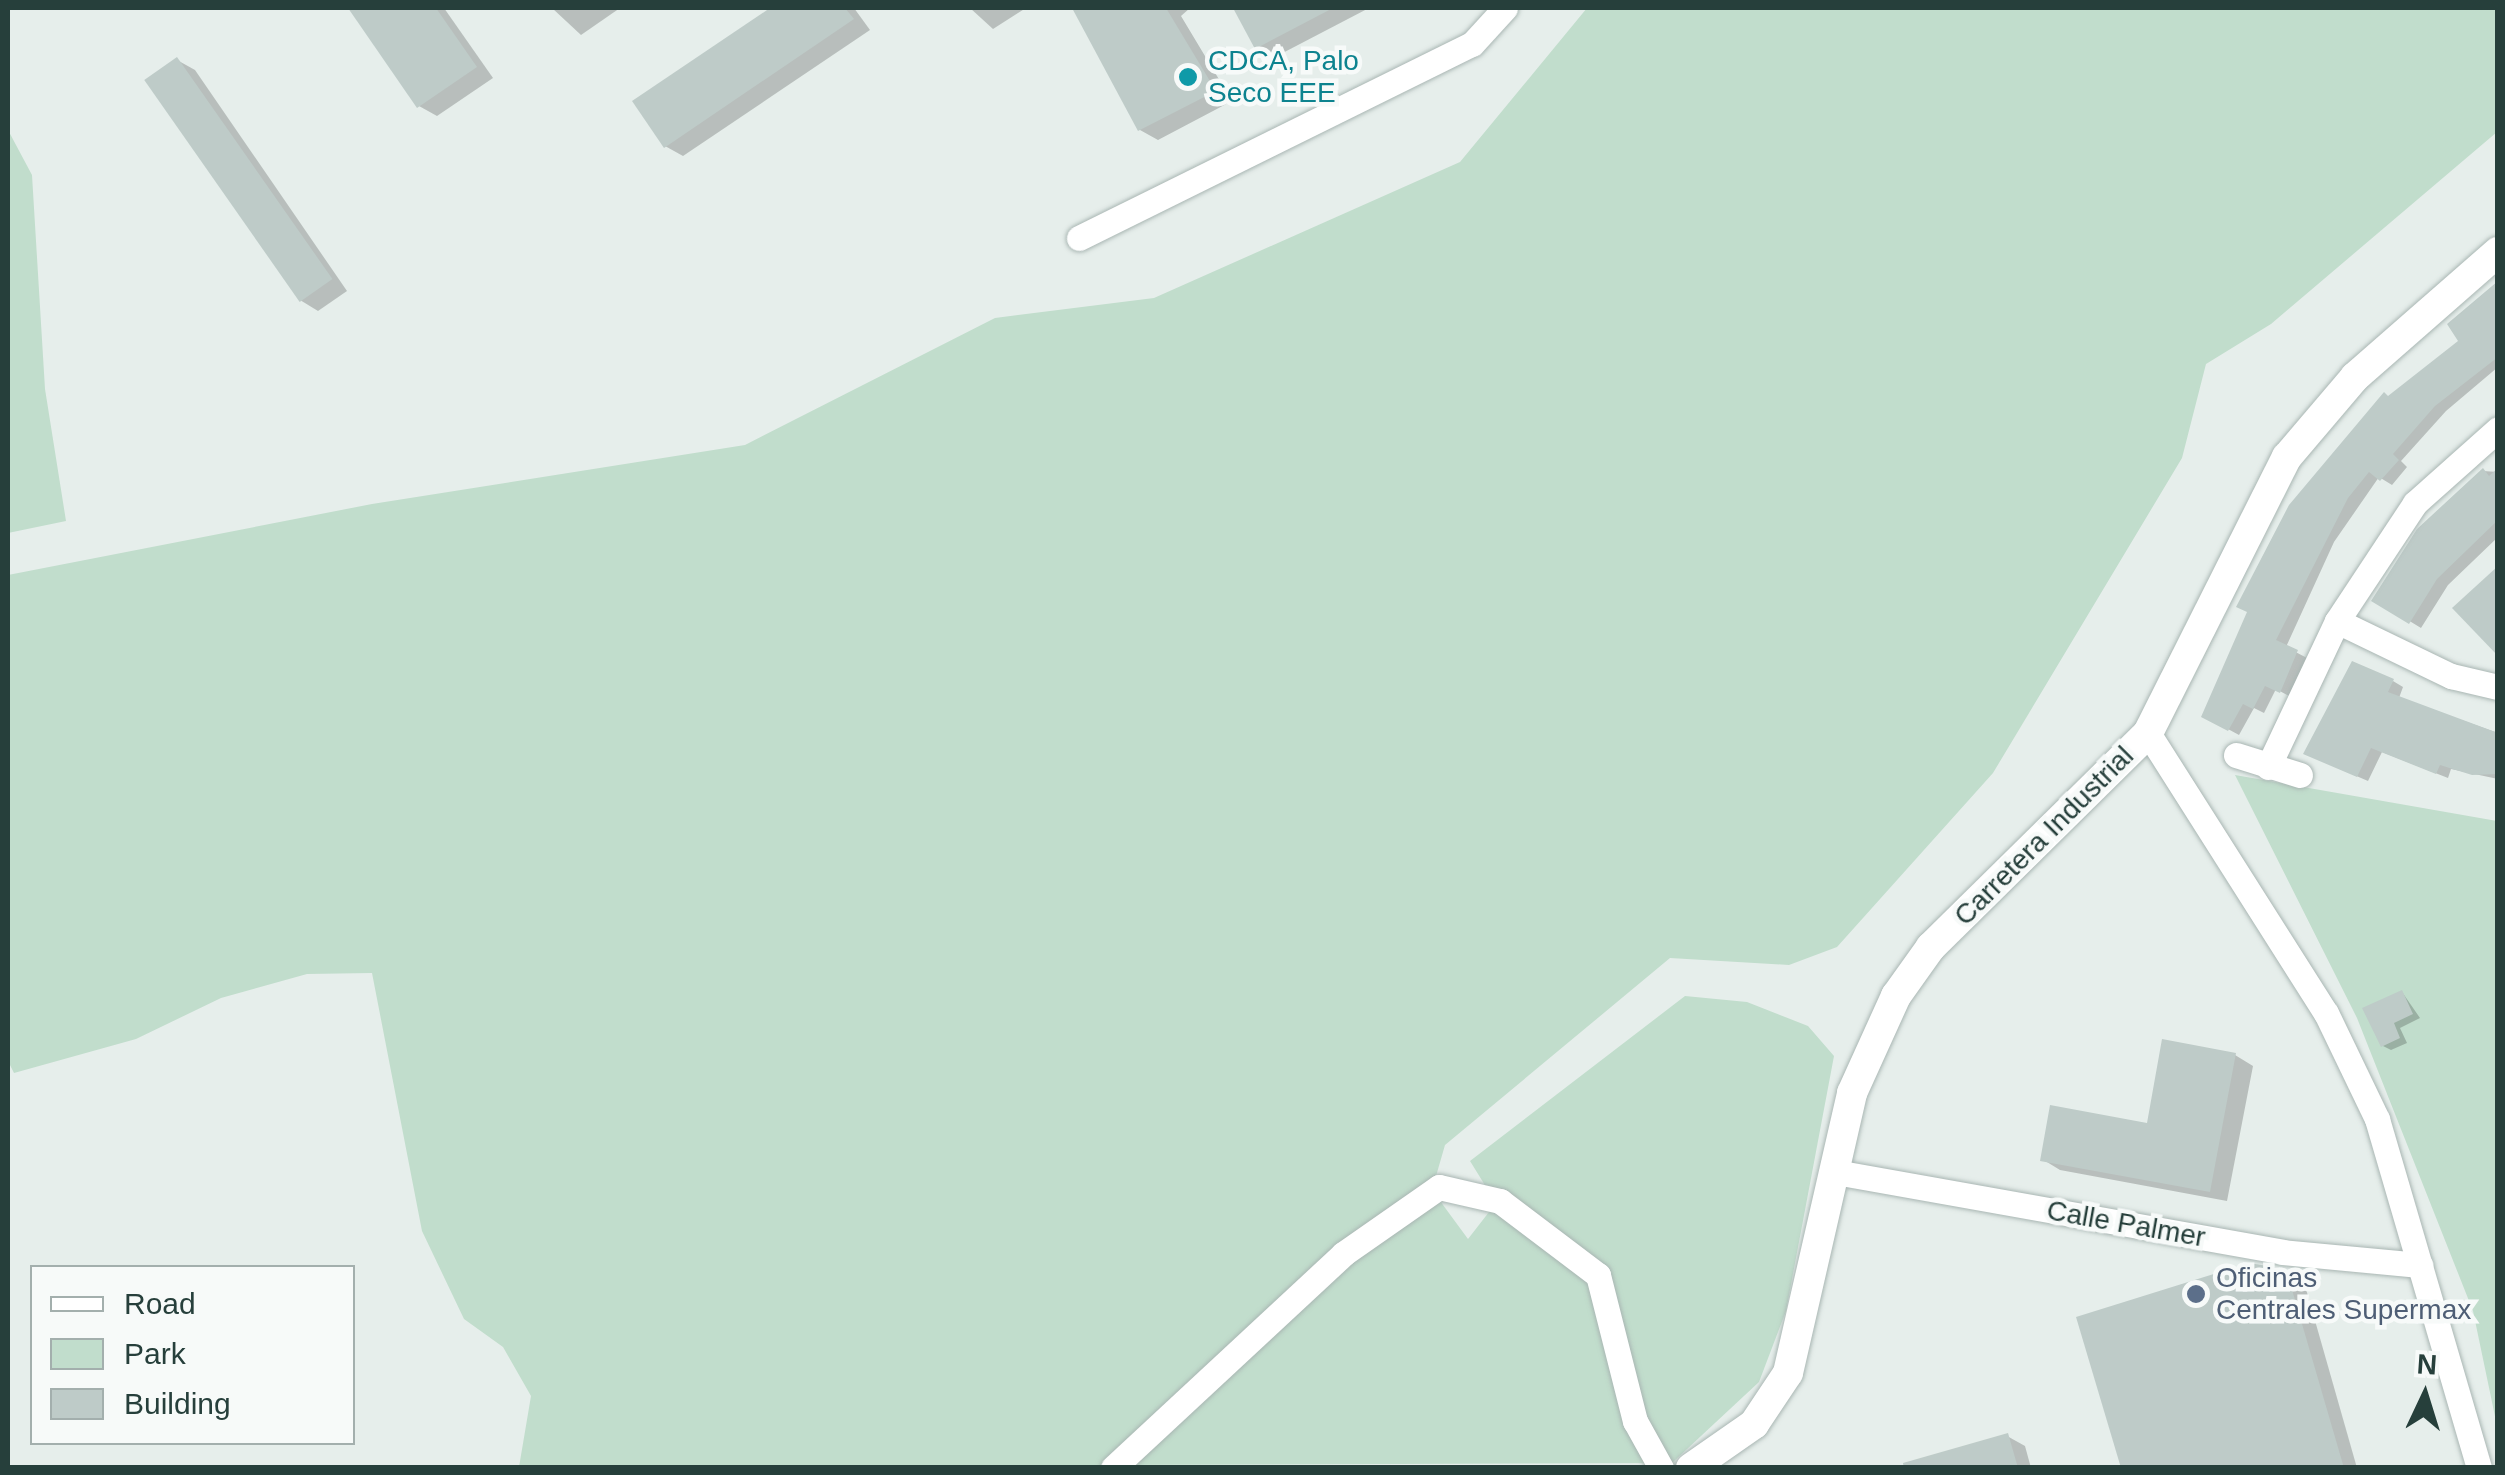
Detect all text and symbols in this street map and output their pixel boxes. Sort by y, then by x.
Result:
place label: CDCA, Palo Seco EEE [1208,44,1359,110]
marker: CDCA, Palo Seco EEE [1177,66,1199,88]
street label: Carretera Industrial [1947,739,2141,933]
street label: Calle Palmer [2044,1194,2208,1254]
place label: Oficinas Centrales Supermax [2216,1261,2471,1327]
legend [30,1265,355,1445]
marker: Oficinas Centrales Supermax [2185,1283,2207,1305]
text: Road [124,1287,196,1320]
text: Park [124,1337,186,1370]
north arrow [2375,1345,2475,1445]
text: N [2416,1348,2438,1381]
text: Building [124,1387,231,1420]

